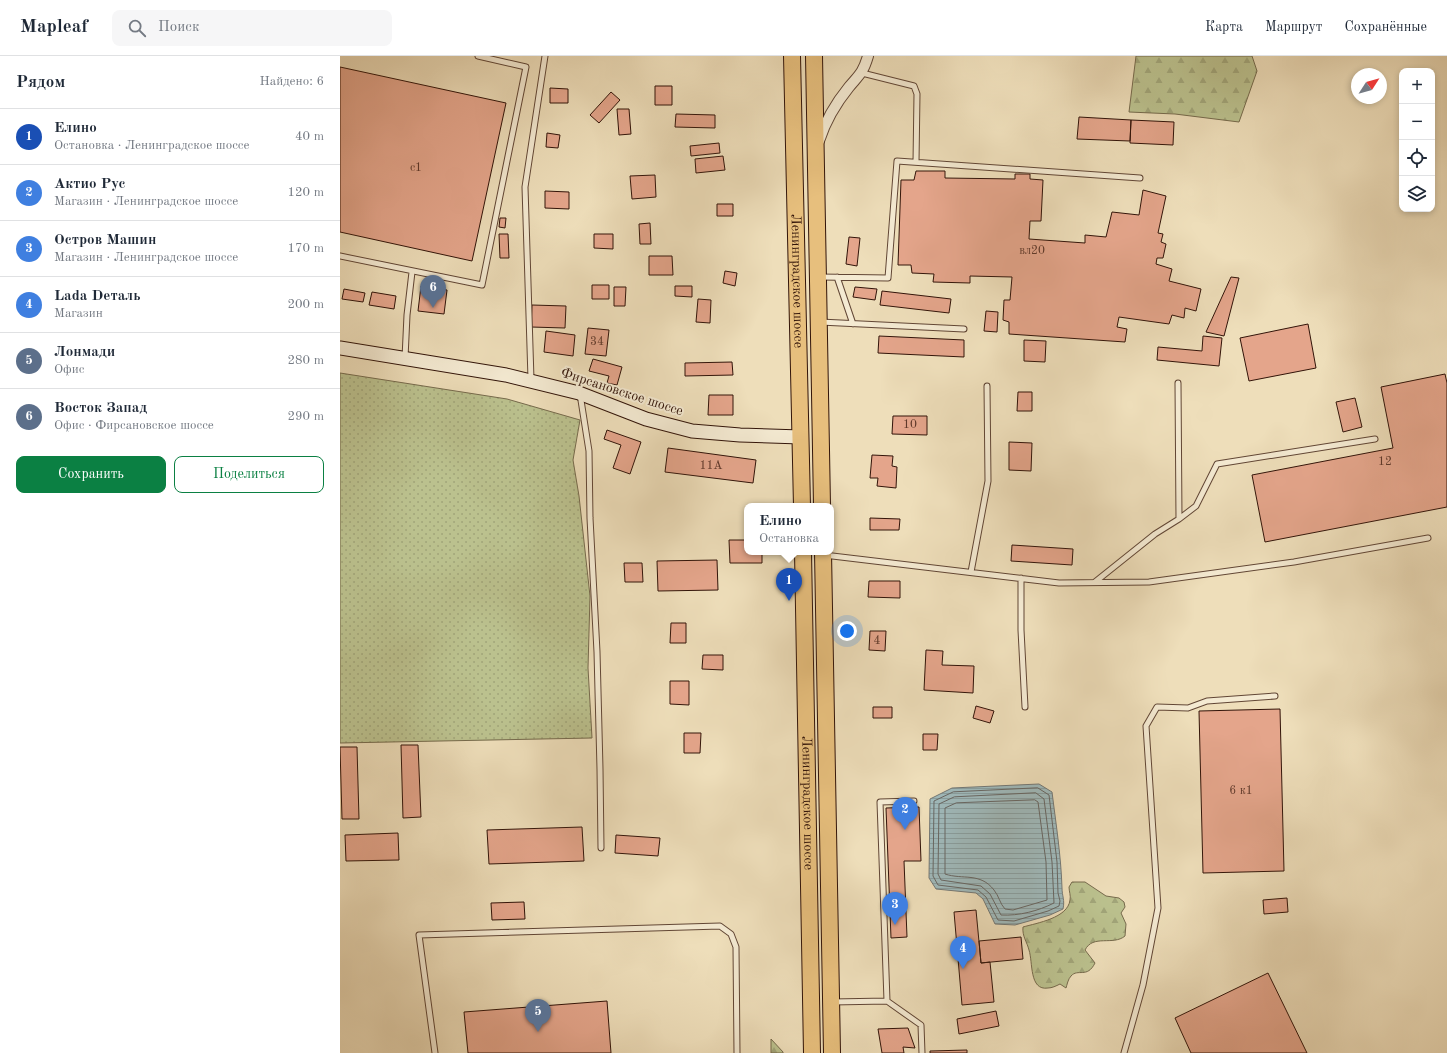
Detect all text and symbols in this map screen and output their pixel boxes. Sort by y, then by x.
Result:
search box [112,10,392,46]
icon: search [126,17,148,39]
text: Mapleaf [20,18,88,37]
text: Поиск [158,20,199,35]
text: Карта [1205,20,1243,34]
text: Маршрут [1265,20,1322,34]
text: Сохранённые [1344,20,1427,34]
north arrow [1351,68,1387,104]
map controls [1399,68,1435,212]
button: + [1399,68,1435,104]
text: Рядом [16,74,65,91]
text: Найдено: 6 [260,75,324,88]
button: − [1399,104,1435,140]
text: Елино [54,121,97,136]
text: 1 [25,130,33,143]
text: 40 m [295,130,324,143]
text: Остановка · Ленинградское шоссе [54,139,249,152]
button: locate [1399,140,1435,176]
house number: с1 [410,162,422,174]
button: layers [1399,176,1435,212]
text: Актио Рус [54,177,126,192]
text: 2 [25,186,33,199]
text: 120 m [287,186,324,199]
text: Магазин · Ленинградское шоссе [54,195,238,208]
street label: Ленинградское шоссе [789,214,805,348]
text: Остров Машин [54,233,156,248]
text: 3 [25,242,33,255]
text: 170 m [287,242,324,255]
house number: вл20 [1019,245,1045,257]
text: Магазин · Ленинградское шоссе [54,251,238,264]
pin: 6 [420,275,446,308]
text: Lada Dеталь [54,289,140,304]
text: 4 [25,298,33,311]
text: 200 m [287,298,324,311]
text: Магазин [54,307,103,320]
house number: 34 [590,336,604,348]
text: Лонмади [54,345,115,360]
text: 5 [25,354,33,367]
text: 280 m [287,354,324,367]
text: Офис [54,363,84,376]
street label: Фирсановское шоссе [559,366,685,418]
text: Восток Запад [54,401,147,416]
text: 6 [25,410,33,423]
text: 290 m [287,410,324,423]
text: Офис · Фирсановское шоссе [54,419,214,432]
house number: 10 [903,419,917,431]
button: Сохранить [16,456,166,493]
button: Поделиться [174,456,324,493]
house number: 12 [1378,456,1392,468]
house number: 11А [699,460,723,472]
popup [744,503,834,555]
text: Елино [759,514,802,529]
text: Остановка [759,532,819,545]
pin: 1 [776,568,802,601]
your location [837,621,857,641]
house number: 4 [874,635,881,647]
street label: Ленинградское шоссе [799,736,816,870]
house number: 6 к1 [1229,785,1253,797]
pin: 2 [892,797,918,830]
pin: 3 [882,892,908,925]
pin: 4 [950,936,976,969]
pin: 5 [525,999,551,1032]

